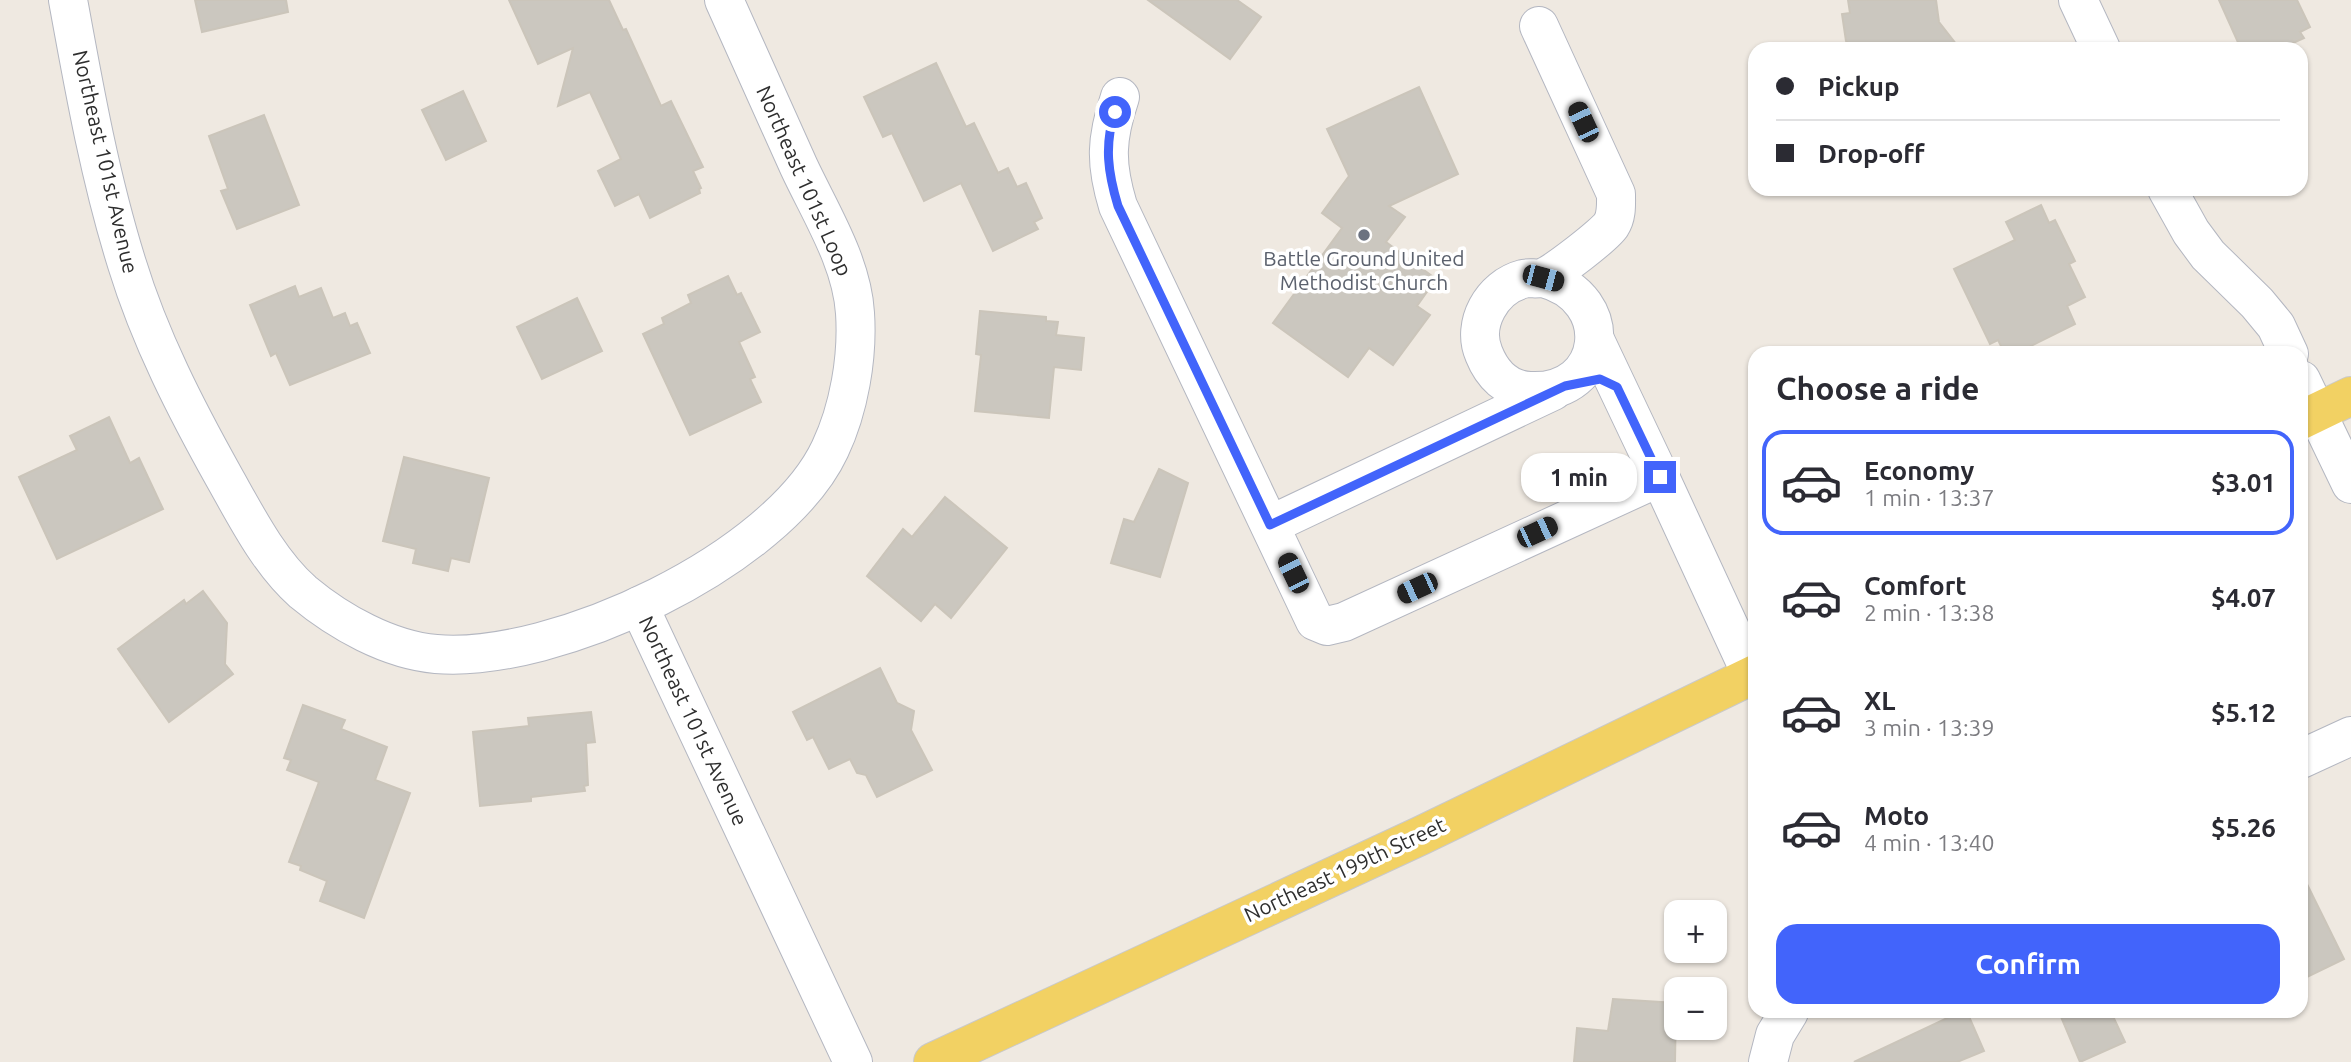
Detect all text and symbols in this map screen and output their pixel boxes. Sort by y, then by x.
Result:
street label: Northeast 101st Avenue [69,48,143,276]
text: Pickup [1818,72,1900,101]
street label: Northeast 101st Loop [752,82,858,279]
route start [1099,96,1131,128]
car [1565,99,1602,145]
text: Drop-off [1818,139,1925,168]
marker: Battle Ground United Methodist Church [1356,227,1372,243]
place label: Battle Ground United Methodist Church [1263,246,1465,294]
car [1520,262,1567,294]
text: Choose a ride [1776,370,1979,406]
icon: car [1780,451,1843,514]
callout: 1 min [1520,452,1636,502]
text: Economy [1864,456,1974,485]
route end [1644,461,1676,493]
text: 1 min [1550,465,1608,490]
text: $3.01 [2211,468,2276,497]
text: 1 min · 13:37 [1864,485,1995,510]
car [1514,514,1561,550]
car [1275,550,1312,596]
icon: car [1780,566,1843,629]
car [1394,570,1441,606]
text: Comfort [1864,571,1967,600]
text: $4.07 [2211,583,2276,612]
text: 2 min · 13:38 [1864,600,1995,625]
street label: Northeast 101st Avenue [635,612,753,829]
icon: car [1780,681,1843,744]
text: XL [1864,686,1895,715]
text: $5.12 [2211,698,2276,727]
text: 3 min · 13:39 [1864,715,1995,740]
icon: car [1780,796,1843,859]
text: Moto [1864,801,1929,830]
street label: Northeast 199th Street [1240,812,1449,926]
text: $5.26 [2211,813,2276,842]
text: 4 min · 13:40 [1864,830,1995,855]
map controls [1664,900,1727,1040]
button: + [1664,900,1727,963]
button: Confirm [1776,924,2280,1004]
button: − [1664,977,1727,1040]

